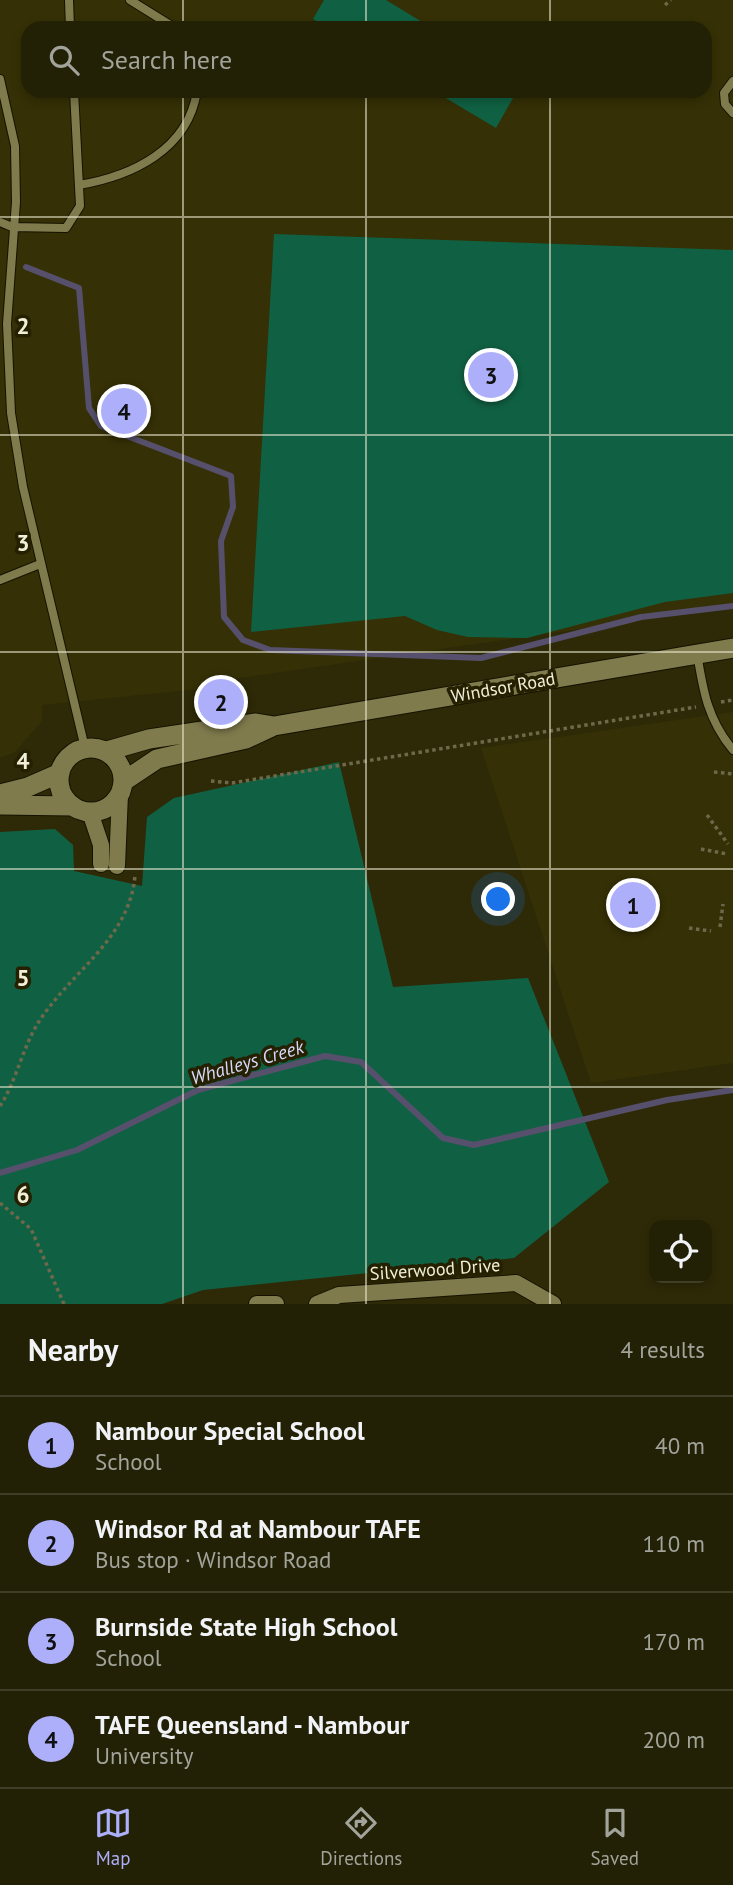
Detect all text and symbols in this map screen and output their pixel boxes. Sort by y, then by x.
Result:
search box [21,21,712,98]
icon: search [45,41,83,79]
text: Search here [101,43,232,76]
text: 2 [16,311,30,340]
pin: 3 [468,349,514,401]
pin: 4 [101,385,147,437]
text: 3 [16,528,30,557]
street label: Windsor Road [449,667,557,707]
pin: 2 [198,676,244,728]
text: 4 [16,746,30,775]
pin: 1 [610,879,656,931]
your location [481,882,515,916]
text: 5 [16,963,30,992]
water label: Whalleys Creek [188,1034,308,1090]
text: 6 [16,1180,30,1209]
map controls [649,1220,712,1283]
button: locate [649,1220,712,1283]
street label: Silverwood Drive [369,1253,501,1285]
text: Nearby [28,1330,118,1369]
text: 4 results [621,1335,705,1364]
text: Nambour Special School [95,1414,365,1447]
text: 1 [44,1431,58,1460]
text: 40 m [655,1431,705,1460]
text: School [95,1447,162,1476]
text: Windsor Rd at Nambour TAFE [95,1512,421,1545]
text: 2 [44,1529,58,1558]
text: 110 m [643,1529,705,1558]
text: Bus stop · Windsor Road [95,1545,331,1574]
text: Burnside State High School [95,1610,397,1643]
text: 3 [44,1627,58,1656]
text: 170 m [643,1627,705,1656]
text: School [95,1643,162,1672]
text: TAFE Queensland - Nambour [95,1708,409,1741]
text: 4 [44,1725,58,1754]
text: 200 m [643,1725,705,1754]
text: University [95,1741,193,1770]
tab: Map [94,1804,132,1870]
tab: Directions [320,1804,402,1870]
tab: Saved [591,1804,639,1870]

